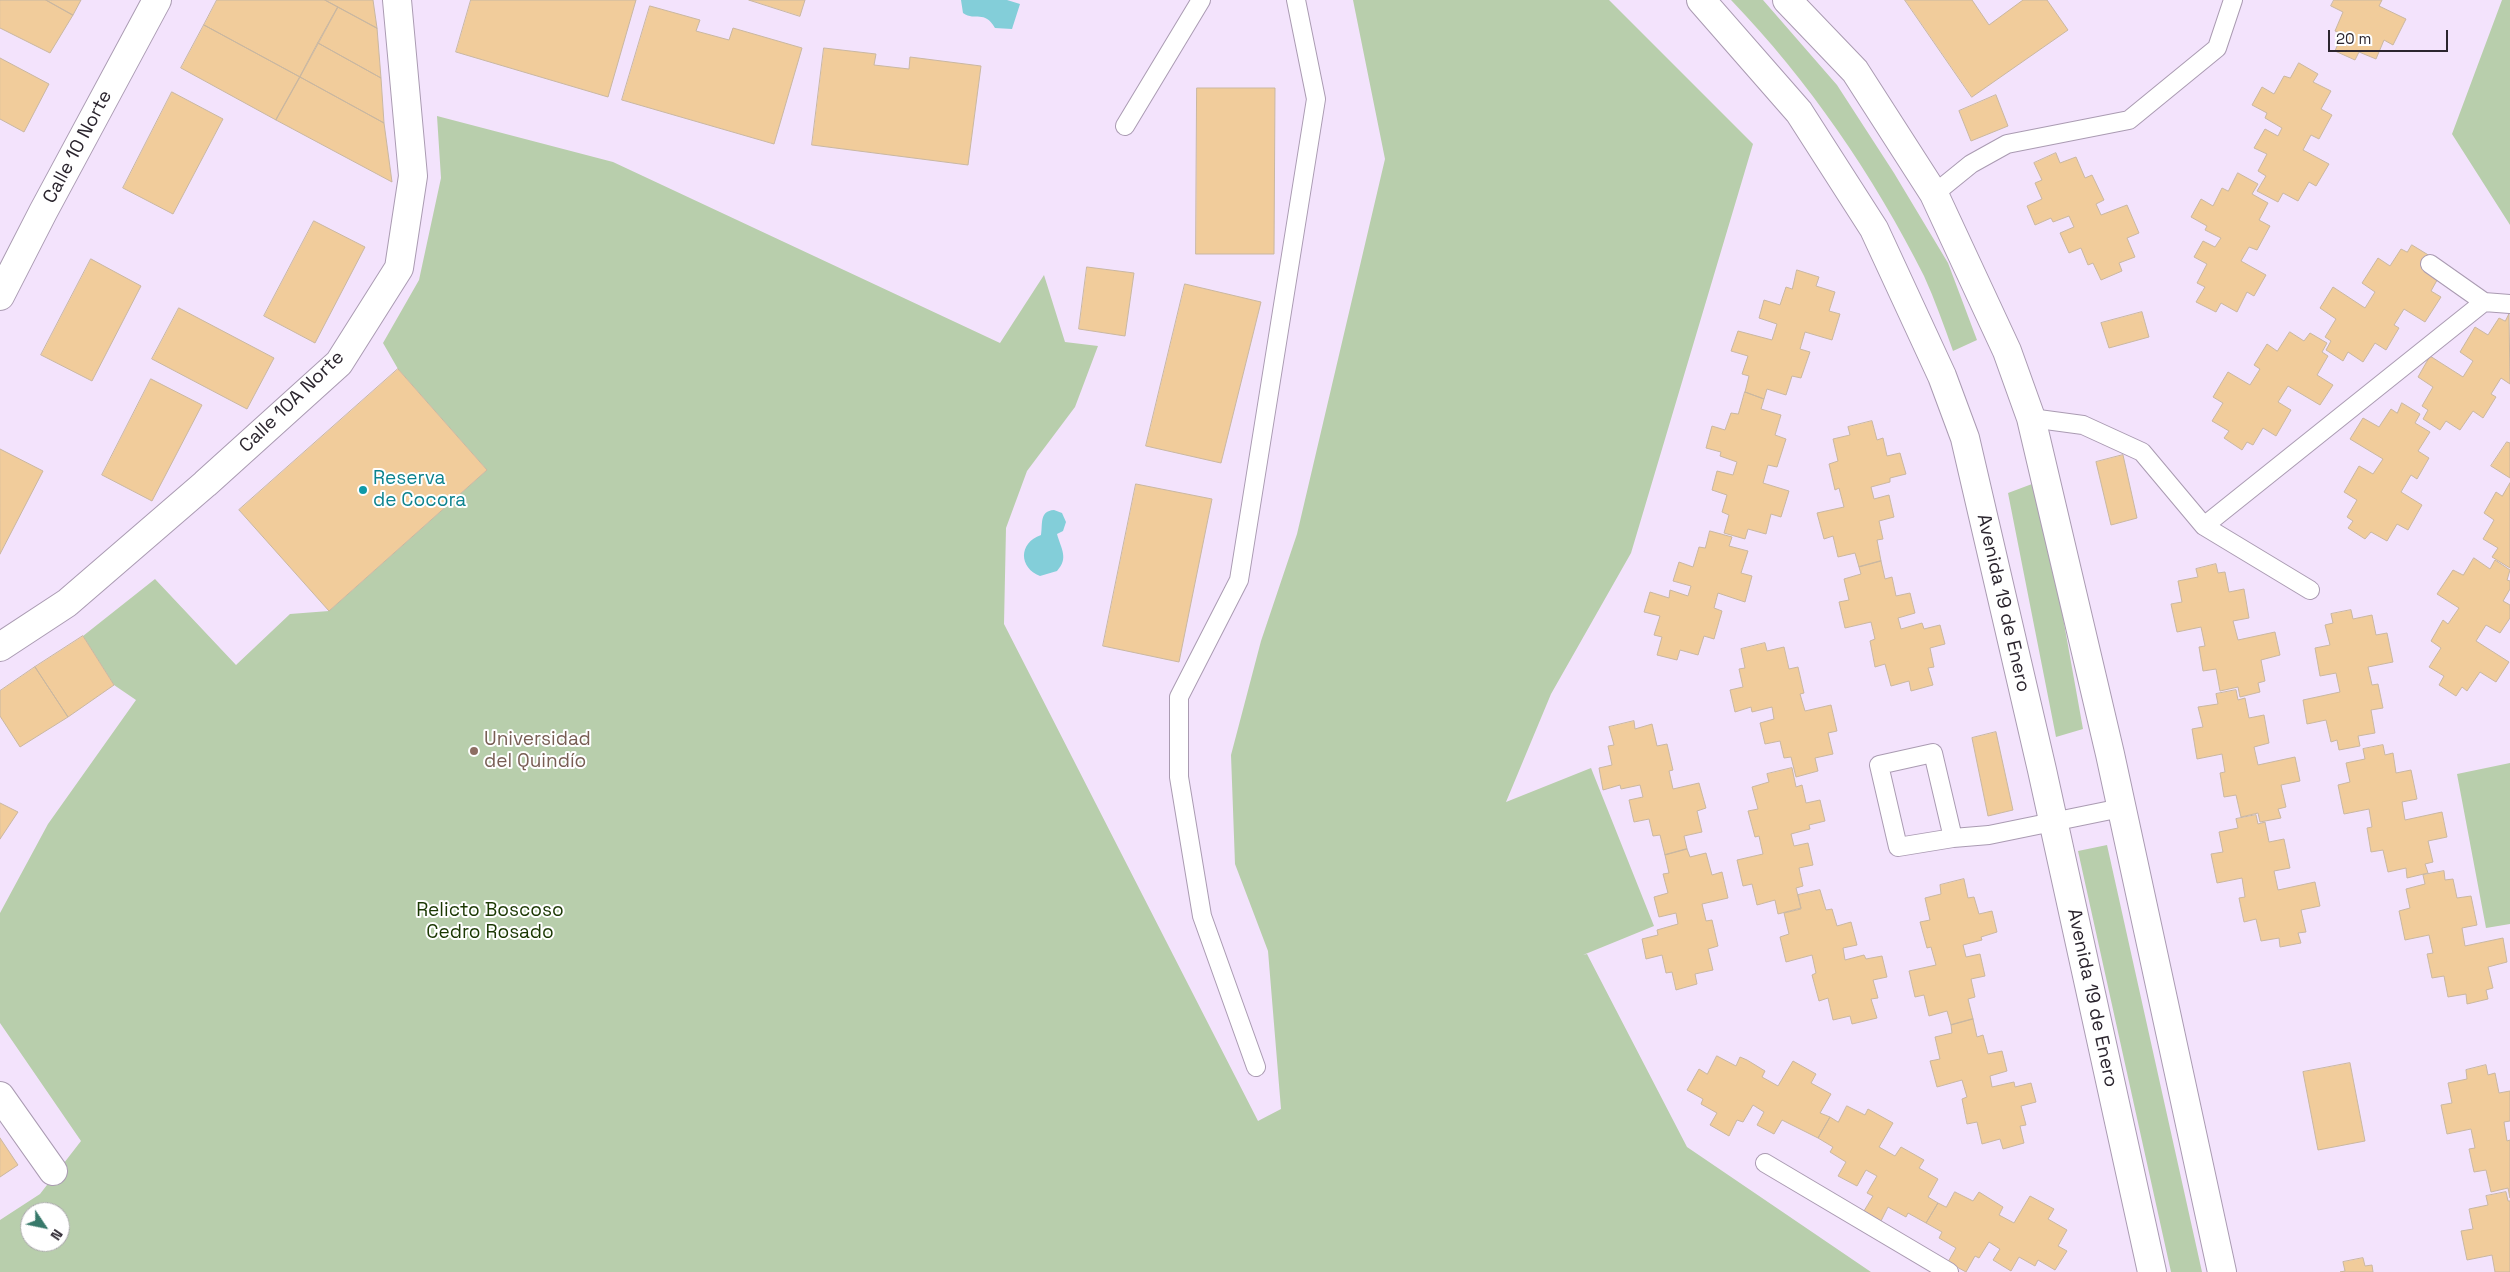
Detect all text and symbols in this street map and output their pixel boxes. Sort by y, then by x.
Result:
scale bar [2330,20,2450,52]
text: 20 m [2336,29,2371,48]
street label: Calle 10 Norte [39,87,117,207]
street label: Calle 10A Norte [235,346,349,458]
place label: Reserva de Cocora [373,468,466,512]
marker: Reserva de Cocora [357,484,369,496]
street label: Avenida 19 de Enero [1971,512,2035,694]
place label: Universidad del Quindío [484,729,591,773]
marker: Universidad del Quindío [468,745,480,757]
park label: Relicto Boscoso Cedro Rosado [416,900,564,944]
street label: Avenida 19 de Enero [2062,907,2122,1089]
north arrow [20,1202,70,1252]
text: N [47,1226,67,1244]

